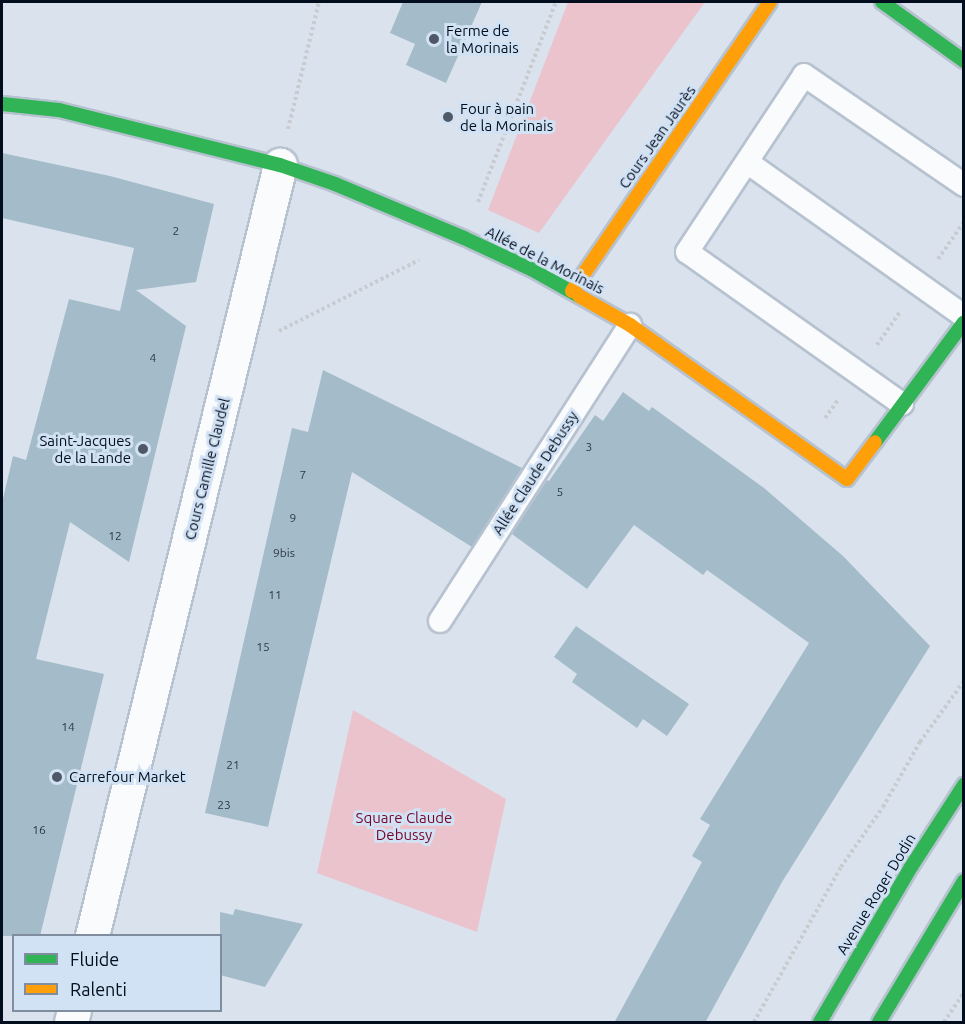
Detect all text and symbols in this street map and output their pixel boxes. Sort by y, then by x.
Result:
place label: Ferme de la Morinais [446,21,519,56]
marker: Ferme de la Morinais [427,32,441,46]
street label: Cours Jean Jaurès [615,82,699,192]
place label: Four à pain de la Morinais [460,99,553,134]
marker: Four à pain de la Morinais [441,110,455,124]
street label: Allée de la Morinais [483,222,607,298]
house number: 2 [173,224,179,238]
house number: 4 [150,351,156,365]
street label: Cours Camille Claudel [181,396,233,542]
street label: Allée Claude Debussy [488,408,582,538]
place label: Saint-Jacques de la Lande [39,431,131,466]
house number: 3 [586,440,592,454]
marker: Saint-Jacques de la Lande [136,442,150,456]
house number: 7 [300,468,306,482]
house number: 5 [557,485,563,499]
house number: 9 [290,511,296,525]
house number: 12 [108,529,122,543]
house number: 9bis [273,546,295,560]
house number: 11 [268,588,282,602]
house number: 15 [256,640,270,654]
house number: 14 [61,720,75,734]
house number: 21 [226,758,240,772]
place label: Carrefour Market [69,768,186,786]
marker: Carrefour Market [50,770,64,784]
house number: 23 [217,798,231,812]
park label: Square Claude Debussy [356,808,452,843]
house number: 16 [32,823,46,837]
street label: Avenue Roger Dodin [833,830,919,958]
legend [12,934,222,1012]
text: Fluide [70,949,119,969]
text: Ralenti [70,979,127,999]

